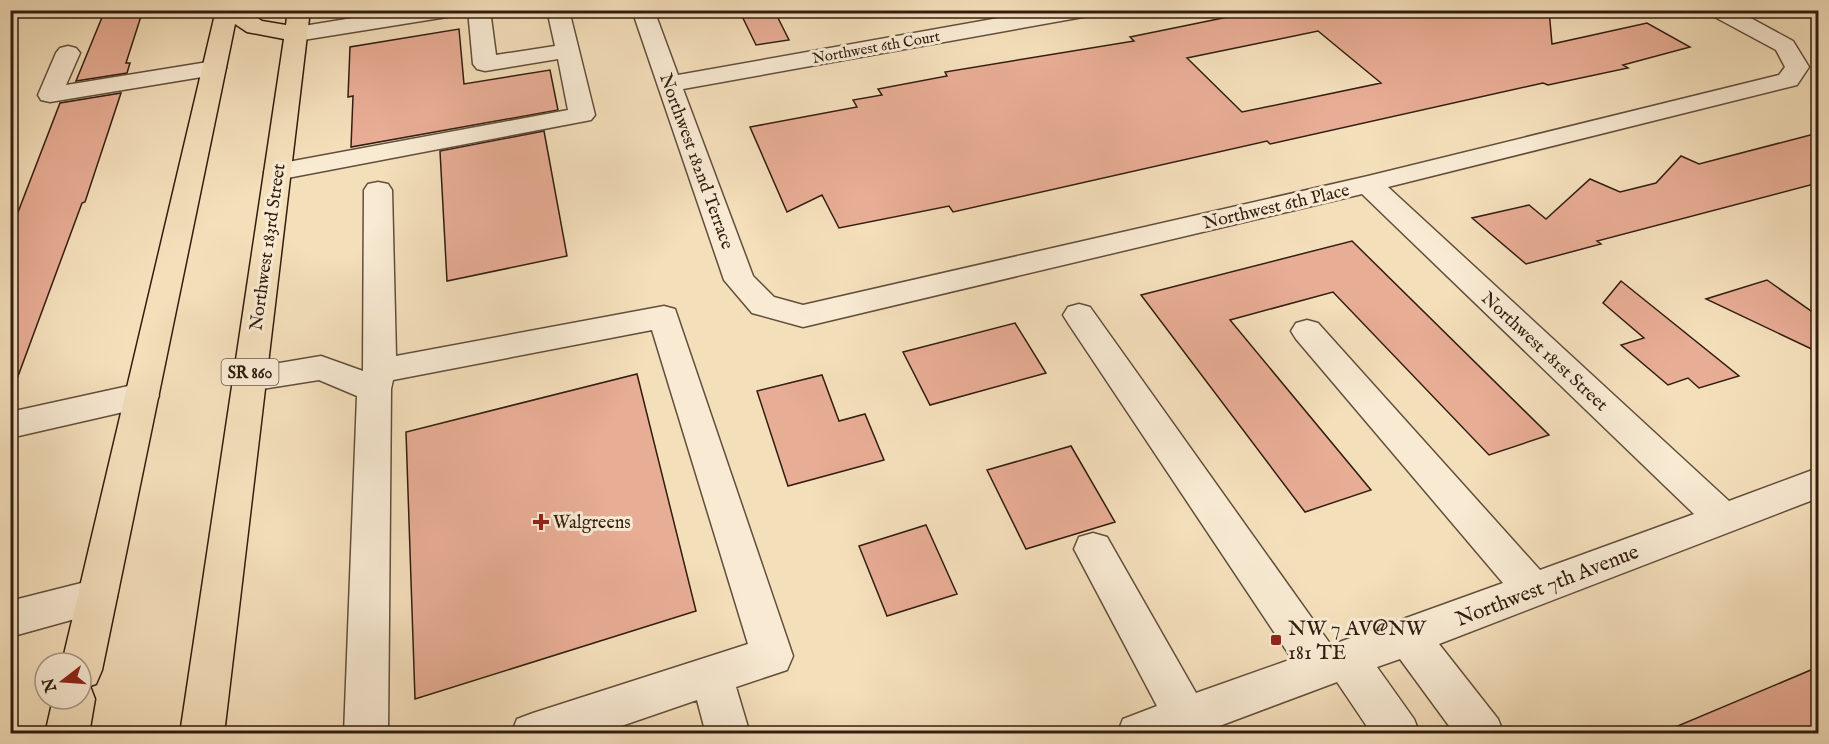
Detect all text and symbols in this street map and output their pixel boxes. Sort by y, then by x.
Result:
street label: Northwest 6th Court [811,27,941,68]
street label: Northwest 182nd Terrace [653,70,738,253]
street label: Northwest 183rd Street [245,162,292,332]
street label: Northwest 6th Place [1201,179,1352,235]
street label: Northwest 181st Street [1476,287,1612,417]
road number: SR 860 [222,359,278,385]
place label: Walgreens [553,512,631,535]
marker: Walgreens [534,515,548,529]
street label: Northwest 7th Avenue [1452,539,1643,634]
place label: NW 7 AV@NW 181 TE [1288,616,1427,667]
marker: NW 7 AV@NW 181 TE [1269,633,1283,647]
north arrow [33,651,93,711]
text: N [39,675,62,695]

